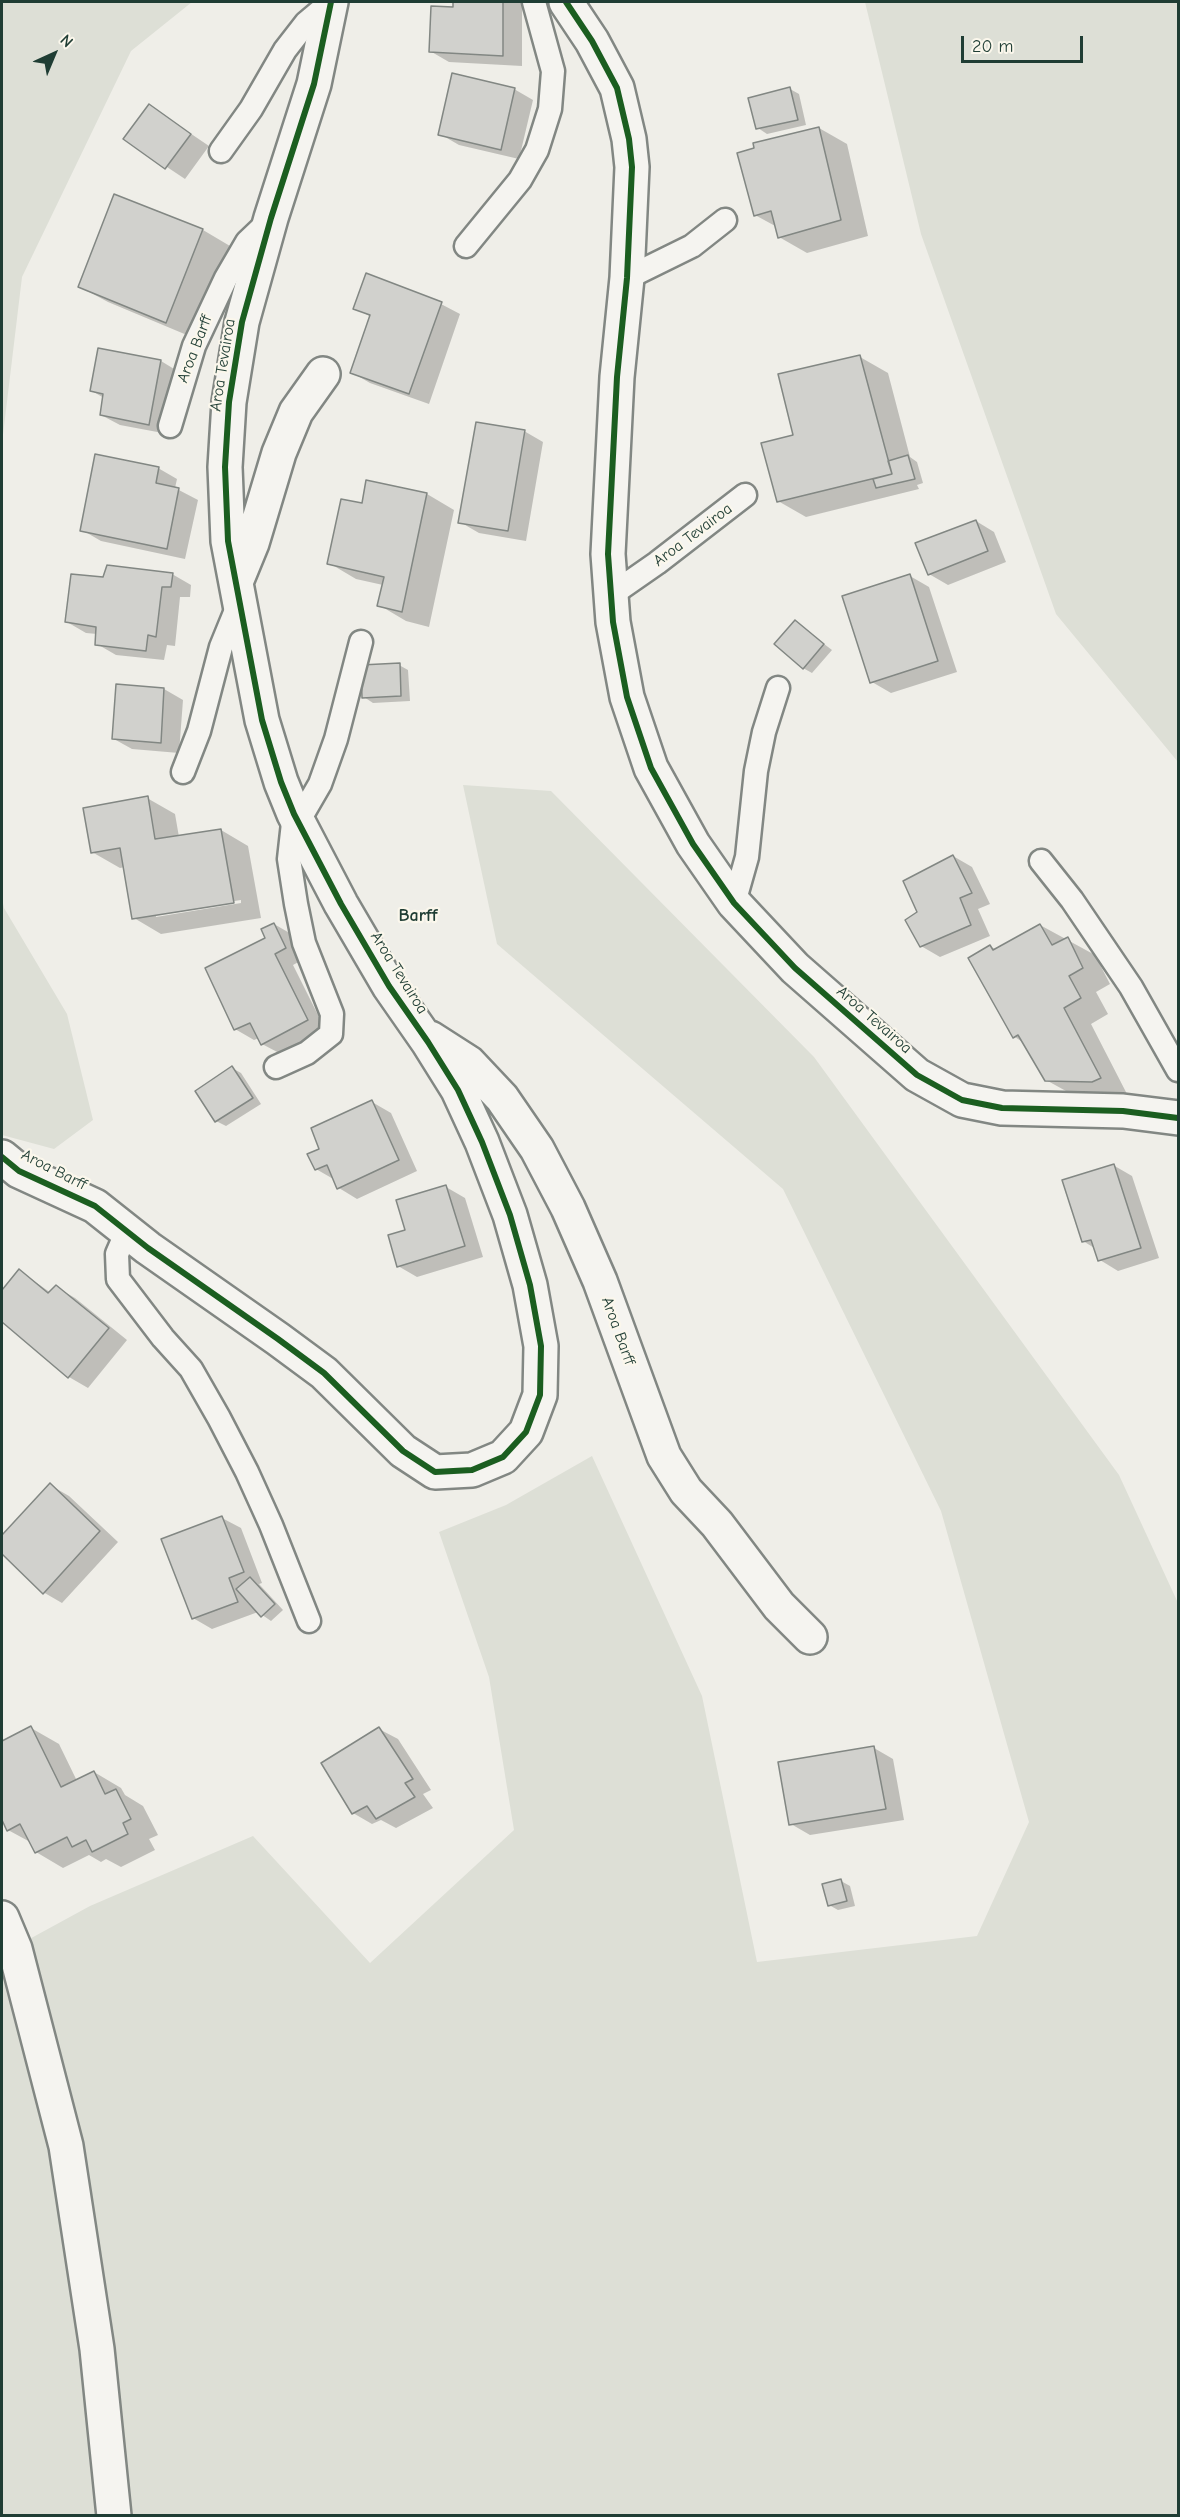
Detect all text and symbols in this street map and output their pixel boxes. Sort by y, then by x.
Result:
north arrow [24,24,84,84]
scale bar [964,24,1086,62]
text: N [56,31,77,51]
text: 20 m [972,36,1013,57]
street label: Aroa Barff [173,312,217,386]
street label: Aroa Tevairoa [206,317,240,413]
street label: Aroa Tevairoa [650,499,736,571]
district label: Barff [399,905,437,927]
street label: Aroa Tevairoa [366,928,432,1018]
street label: Aroa Tevairoa [832,982,916,1058]
street label: Aroa Barff [18,1145,90,1195]
street label: Aroa Barff [597,1294,639,1368]

